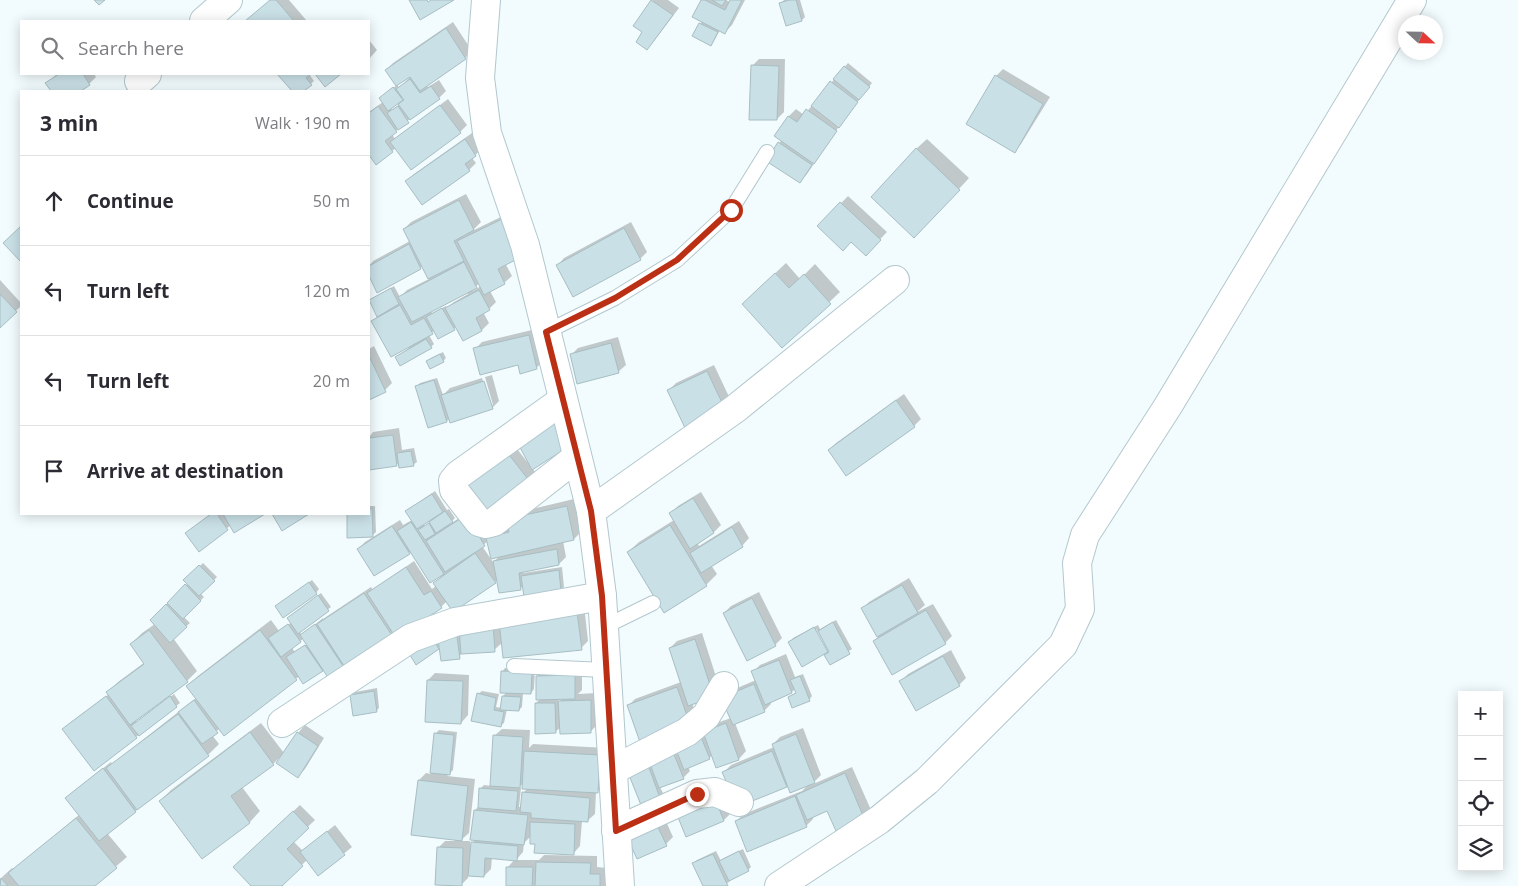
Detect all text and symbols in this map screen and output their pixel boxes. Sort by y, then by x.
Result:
north arrow [1398,15,1443,60]
search box [20,20,370,75]
icon: search [38,34,66,62]
text: Search here [78,35,184,61]
text: 3 min [40,109,98,137]
text: Walk · 190 m [255,112,350,134]
icon: ahead [40,187,68,215]
text: Continue [87,188,174,214]
text: 50 m [313,190,350,212]
route start [720,199,743,222]
icon: left [40,277,68,305]
text: Turn left [87,278,169,304]
text: 120 m [304,280,350,302]
icon: left [40,367,68,395]
text: Turn left [87,368,169,394]
text: 20 m [313,370,350,392]
icon: arrive [40,457,68,485]
text: Arrive at destination [87,458,284,484]
map controls [1458,691,1503,871]
button: + [1458,691,1503,736]
button: − [1458,736,1503,781]
button: locate [1458,781,1503,826]
route end [686,783,709,806]
button: layers [1458,826,1503,871]

